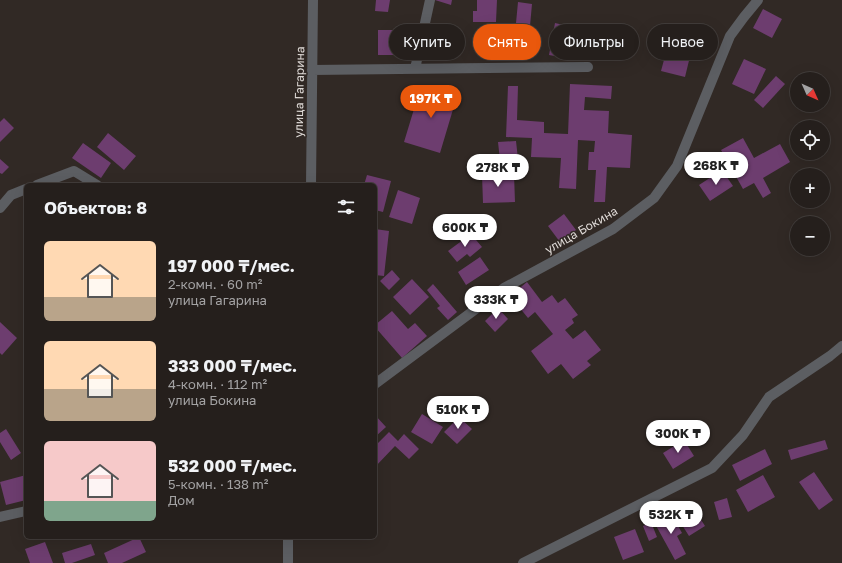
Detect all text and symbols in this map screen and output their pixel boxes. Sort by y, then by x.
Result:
chip: Купить [389,24,465,60]
chip: Снять [473,24,541,60]
chip: Фильтры [549,24,639,60]
chip: Новое [647,24,718,60]
street label: улица Гагарина [291,46,307,138]
north arrow [790,72,830,112]
map controls [790,72,830,256]
pin: 197K ₸ [398,85,464,119]
text: 197K ₸ [409,90,453,106]
button: locate [790,120,830,160]
pin: 268K ₸ [683,152,749,186]
pin: 278K ₸ [465,154,531,188]
text: 268K ₸ [693,157,739,173]
text: 278K ₸ [476,159,520,175]
button: + [790,168,830,208]
icon: filters [335,196,357,218]
text: Объектов: 8 [44,197,147,218]
street label: улица Бокина [542,203,620,257]
pin: 600K ₸ [432,214,498,248]
button: − [790,216,830,256]
text: 600K ₸ [442,219,488,235]
text: 197 000 ₸/мес. [168,255,295,276]
icon: home [76,257,124,305]
text: 2-комн. · 60 m² [168,276,262,292]
pin: 333K ₸ [463,286,529,320]
text: 333K ₸ [474,291,518,307]
text: улица Гагарина [168,292,267,308]
text: 333 000 ₸/мес. [168,355,297,376]
icon: home [76,357,124,405]
text: 4-комн. · 112 m² [168,376,267,392]
text: улица Бокина [168,392,256,408]
pin: 510K ₸ [425,396,491,430]
text: 510K ₸ [436,401,480,417]
pin: 300K ₸ [645,420,711,454]
text: 300K ₸ [655,425,701,441]
text: 532 000 ₸/мес. [168,455,297,476]
icon: home [76,457,124,505]
text: 5-комн. · 138 m² [168,476,268,492]
text: Дом [168,492,195,508]
pin: 532K ₸ [638,501,704,535]
text: 532K ₸ [649,506,693,522]

